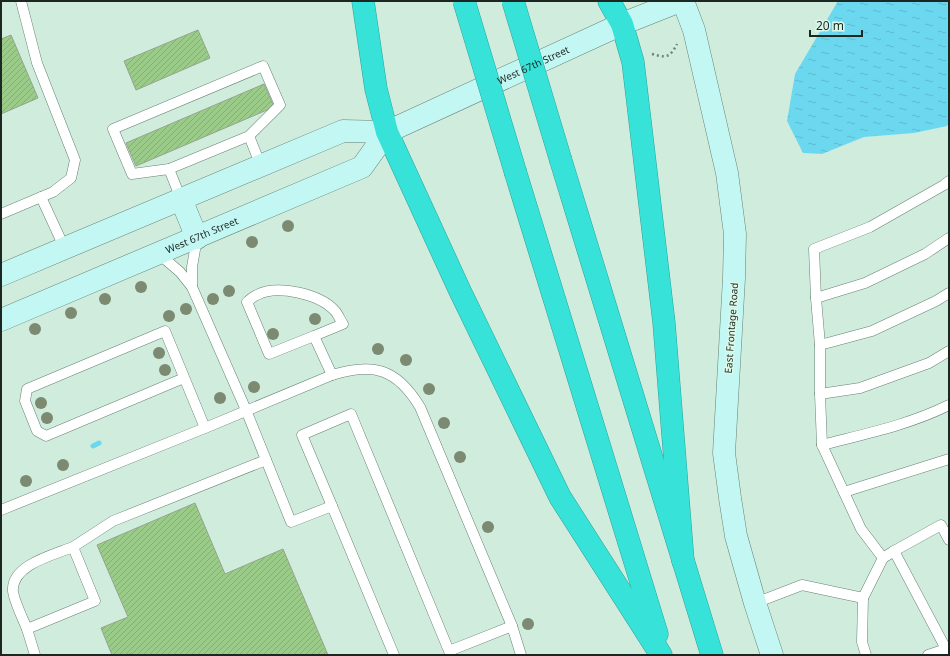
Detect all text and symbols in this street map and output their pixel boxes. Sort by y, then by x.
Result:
scale bar [810,12,862,38]
text: 20 m [816,17,844,34]
street label: West 67th Street [495,42,572,87]
street label: West 67th Street [163,213,241,257]
street label: East Frontage Road [721,282,741,374]

